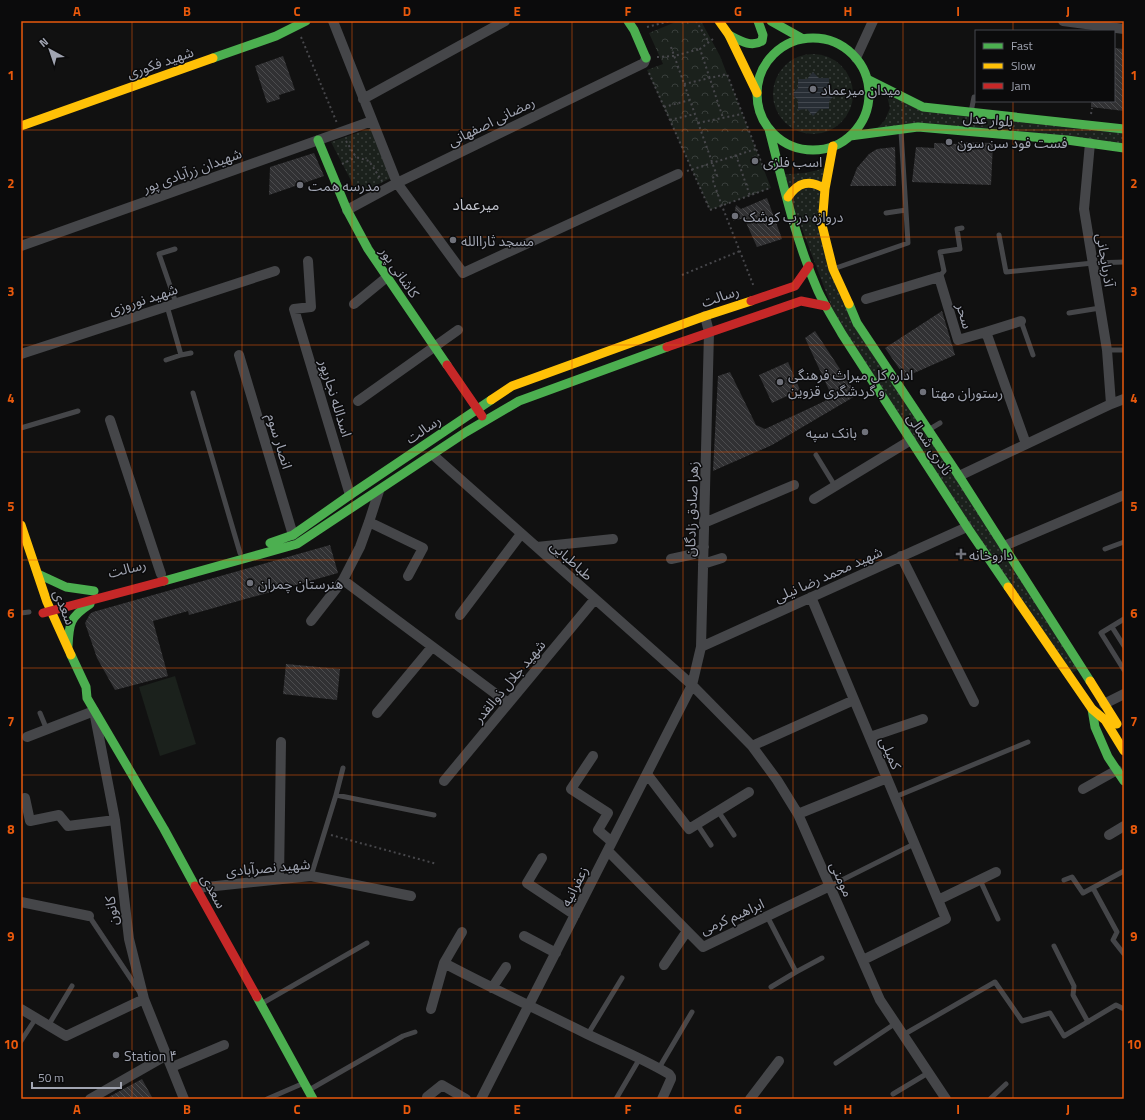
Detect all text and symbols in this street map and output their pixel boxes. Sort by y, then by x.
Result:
text: A [73,1,81,21]
text: B [183,1,191,21]
text: C [293,1,301,21]
text: D [403,1,411,21]
text: E [513,1,521,21]
text: F [625,1,632,21]
text: G [734,1,742,21]
text: H [844,1,852,21]
text: I [956,1,960,21]
text: J [1066,1,1070,21]
north arrow [30,30,70,70]
legend [975,30,1115,102]
text: N [36,34,52,51]
text: Fast [1011,36,1034,55]
street label: شهید فکوری [124,41,196,83]
text: Slow [1011,56,1036,75]
text: 1 [7,65,15,85]
text: 1 [1130,65,1138,85]
text: Jam [1011,76,1031,95]
place label: میدان میرعماد [821,79,901,100]
marker: میدان میرعماد [808,84,818,94]
street label: رمضانی اصفهانی [444,91,538,151]
street label: بلوار عدل [962,106,1014,132]
place label: فست فود سن سون [957,132,1068,153]
marker: فست فود سن سون [944,137,954,147]
street label: شهیدان زرآبادی پور [139,142,245,198]
place label: اسب فلزی [763,151,822,172]
marker: اسب فلزی [750,156,760,166]
text: 2 [7,173,15,193]
text: 2 [1130,173,1138,193]
place label: مدرسه همت [308,175,380,196]
marker: مدرسه همت [295,180,305,190]
district label: میرعماد [453,193,499,216]
place label: دروازه درب کوشک [743,206,844,227]
marker: دروازه درب کوشک [730,211,740,221]
place label: مسجد ثاراالله [461,230,534,251]
street label: آذربایجانی [1091,232,1121,289]
marker: مسجد ثاراالله [448,235,458,245]
street label: کاشانی پور [374,241,425,302]
street label: شهید نوروزی [106,278,180,320]
street label: رسالت [698,280,742,312]
text: 3 [7,281,15,301]
text: 3 [1130,281,1138,301]
street label: سحر [951,300,979,331]
street label: اسدالله نجارپور [314,356,358,439]
place label: اداره کل میراث فرهنگی و گردشگری قزوین [788,364,913,401]
marker: اداره کل میراث فرهنگی و گردشگری قزوین [775,377,785,387]
place label: رستوران مهتا [931,382,1003,403]
marker: رستوران مهتا [918,387,928,397]
text: 4 [7,388,15,408]
text: 4 [1130,388,1138,408]
street label: رسالت [401,409,445,449]
street label: نادری شمالی [902,409,958,479]
street label: انصار سوم [261,411,298,472]
place label: بانک سپه [806,422,857,443]
marker: بانک سپه [860,427,870,437]
street label: زهرا صادق زادگان [679,461,703,557]
text: 5 [7,496,15,516]
text: 5 [1130,496,1138,516]
street label: طباطبایی [546,535,598,585]
street label: شهید محمد رضا نیلی [770,541,886,607]
place label: داروخانه [969,544,1014,565]
marker: داروخانه [956,549,966,559]
street label: رسالت [106,553,148,583]
place label: هنرستان چمران [258,573,343,594]
marker: هنرستان چمران [245,578,255,588]
street label: سعدی [48,586,82,628]
text: 6 [7,603,15,623]
text: 6 [1130,603,1138,623]
street label: شهید جلال ذوالقدر [467,635,550,728]
text: 7 [7,711,15,731]
text: 7 [1130,711,1138,731]
street label: کمیلی [875,733,907,773]
text: 8 [7,819,15,839]
text: 8 [1130,819,1138,839]
street label: شهید نصرآبادی [225,853,311,881]
street label: مومنی [825,858,859,900]
street label: زعفرانیه [555,862,593,910]
street label: سعدی [196,870,232,912]
street label: ابراهیم کرمی [697,893,768,940]
street label: کانون [99,895,123,927]
text: 9 [7,926,15,946]
text: 9 [1130,926,1138,946]
text: 10 [4,1034,18,1054]
text: 10 [1127,1034,1141,1054]
place label: Station ۴ [124,1045,177,1066]
marker: Station ۴ [111,1050,121,1060]
scale bar [32,1064,121,1090]
text: 50 m [38,1068,64,1087]
text: A [73,1099,81,1119]
text: B [183,1099,191,1119]
text: C [293,1099,301,1119]
text: D [403,1099,411,1119]
text: E [513,1099,521,1119]
text: F [625,1099,632,1119]
text: G [734,1099,742,1119]
text: H [844,1099,852,1119]
text: I [956,1099,960,1119]
text: J [1066,1099,1070,1119]

